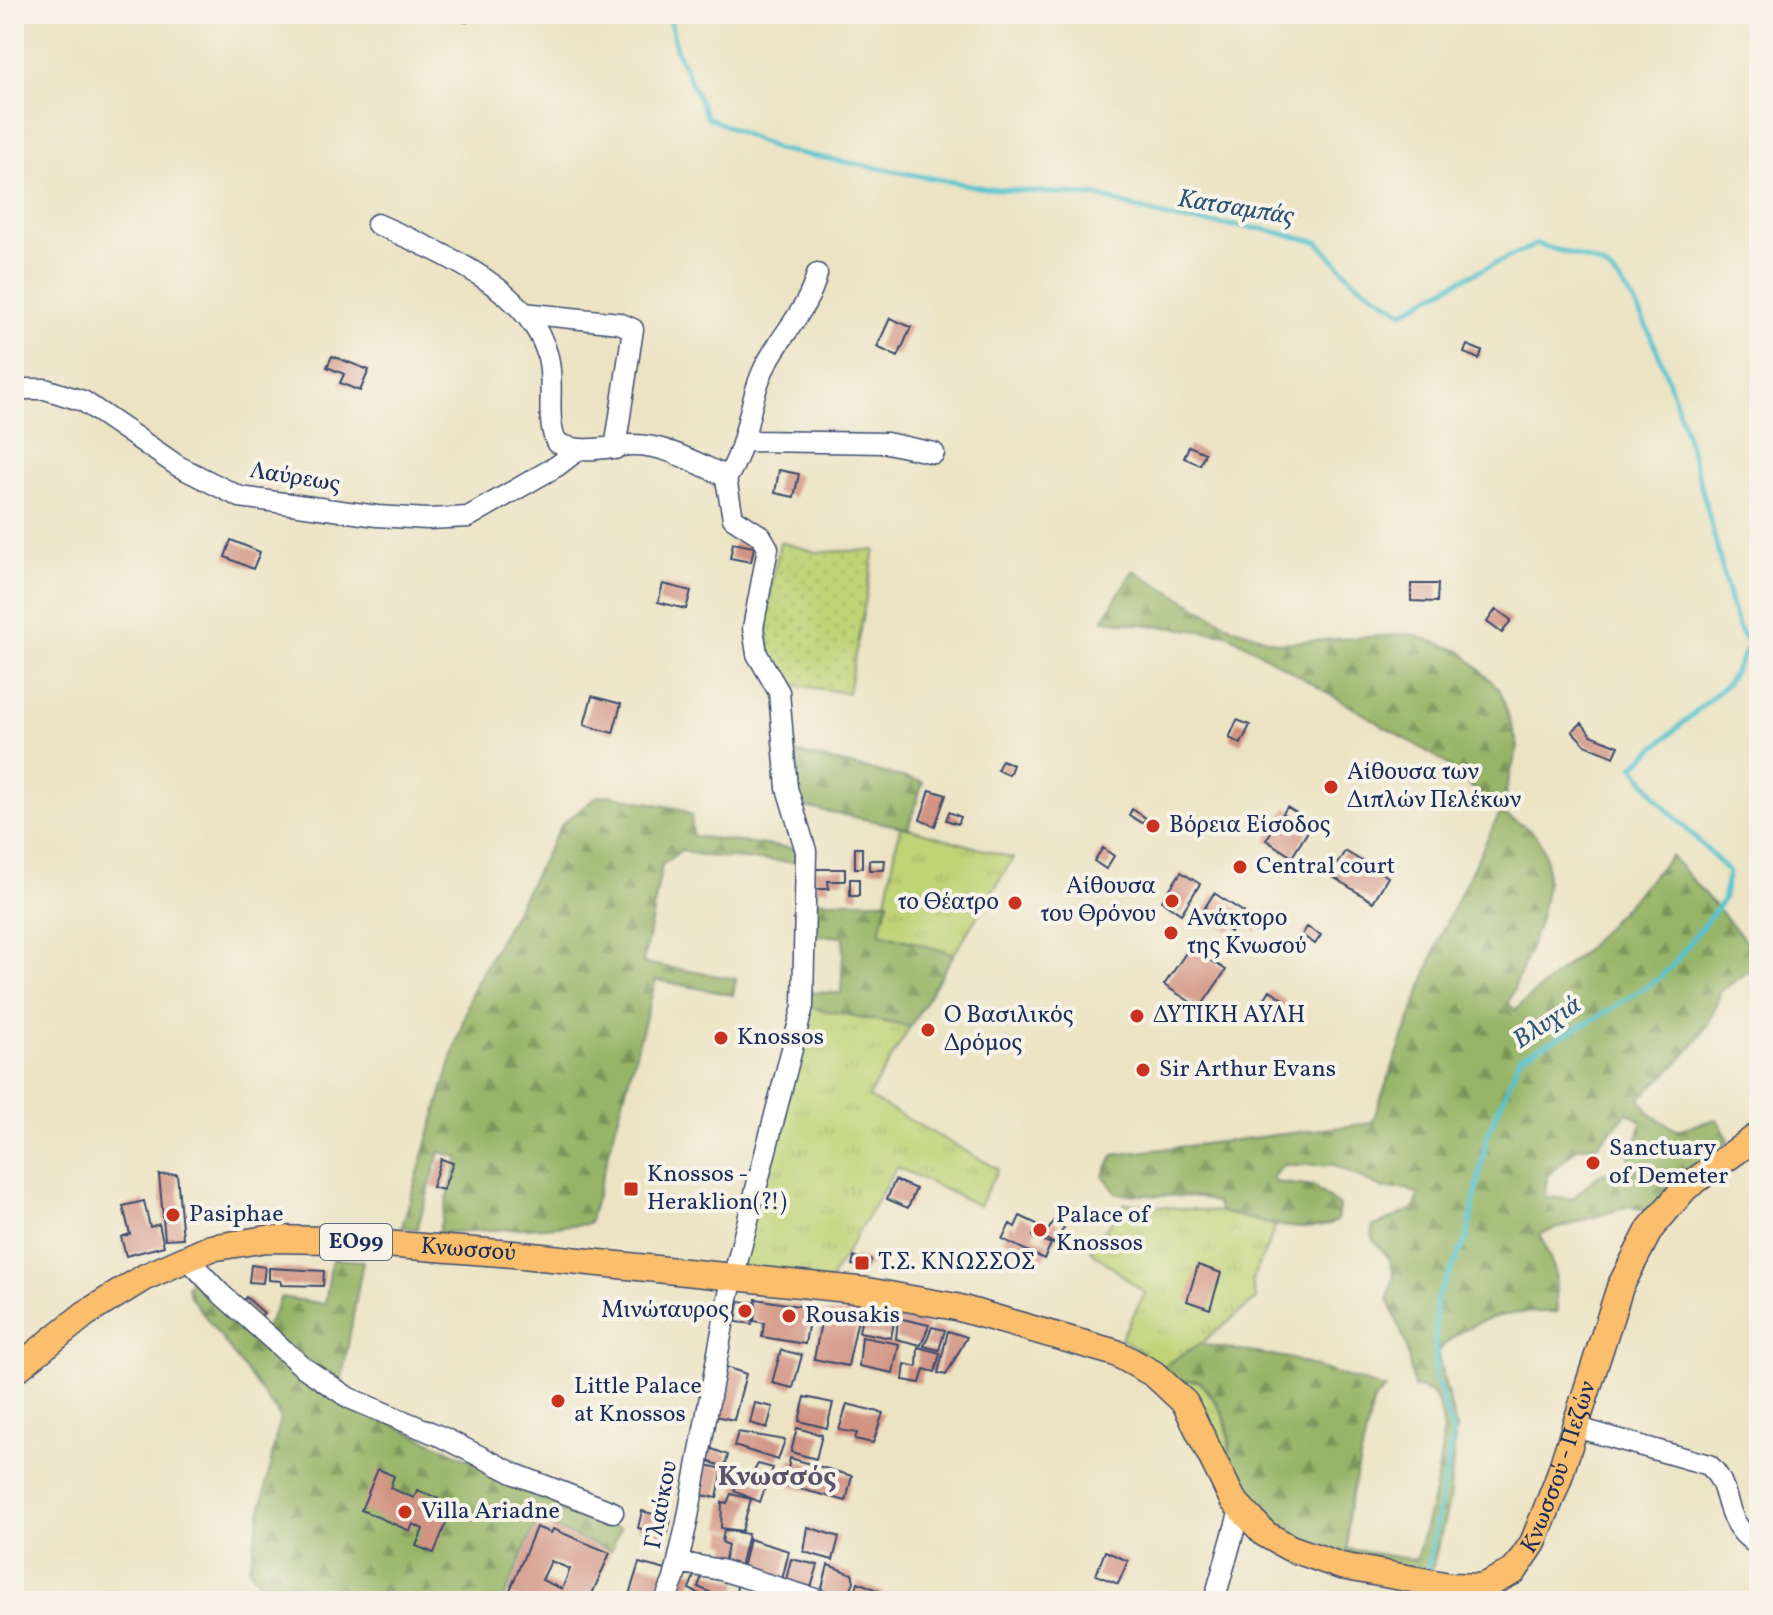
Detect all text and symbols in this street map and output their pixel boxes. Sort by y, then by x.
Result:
water label: Κατσαμπάς [1175,181,1297,235]
street label: Λαύρεως [247,454,343,502]
place label: Αίθουσα των Διπλών Πελέκων [1347,756,1522,818]
marker: Αίθουσα των Διπλών Πελέκων [1322,778,1340,796]
place label: Βόρεια Είσοδος [1169,809,1331,843]
marker: Βόρεια Είσοδος [1144,817,1162,835]
place label: Central court [1256,850,1395,884]
marker: Central court [1231,858,1249,876]
place label: Αίθουσα του Θρόνου [1041,870,1156,932]
place label: το Θέατρο [898,886,999,920]
marker: Αίθουσα του Θρόνου [1163,892,1181,910]
marker: το Θέατρο [1006,894,1024,912]
place label: Ανάκτορο της Κνωσού [1187,902,1306,964]
marker: Ανάκτορο της Κνωσού [1162,924,1180,942]
water label: Βλυχιά [1506,987,1589,1058]
place label: Ο Βασιλικός Δρόμος [944,999,1074,1061]
place label: ΔΥΤΙΚΗ ΑΥΛΗ [1153,999,1305,1033]
marker: ΔΥΤΙΚΗ ΑΥΛΗ [1128,1007,1146,1025]
place label: Knossos [737,1021,824,1055]
marker: Ο Βασιλικός Δρόμος [919,1021,937,1039]
marker: Knossos [712,1029,730,1047]
place label: Sir Arthur Evans [1159,1053,1336,1087]
marker: Sir Arthur Evans [1134,1061,1152,1079]
place label: Sanctuary of Demeter [1609,1132,1728,1194]
marker: Sanctuary of Demeter [1584,1154,1602,1172]
place label: Knossos - Heraklion(?!) [647,1158,787,1220]
marker: Knossos - Heraklion(?!) [622,1180,640,1198]
place label: Pasiphae [189,1198,284,1232]
place label: Palace of Knossos [1056,1199,1152,1261]
marker: Pasiphae [164,1206,182,1224]
marker: Palace of Knossos [1031,1221,1049,1239]
road number: ΕΟ99 [320,1224,392,1260]
street label: Κνωσσού [419,1230,517,1271]
place label: Τ.Σ. ΚΝΩΣΣΟΣ [878,1246,1035,1280]
marker: Τ.Σ. ΚΝΩΣΣΟΣ [853,1254,871,1272]
place label: Μινώταυρος [601,1294,729,1328]
place label: Rousakis [805,1299,900,1333]
marker: Μινώταυρος [736,1302,754,1320]
marker: Rousakis [780,1307,798,1325]
place label: Little Palace at Knossos [574,1370,702,1432]
street label: Κνωσσού - Πεζών [1513,1376,1606,1561]
marker: Little Palace at Knossos [549,1392,567,1410]
street label: Γλαύκου [637,1458,687,1552]
district label: Κνωσσός [718,1458,836,1497]
place label: Villa Ariadne [421,1495,560,1529]
marker: Villa Ariadne [396,1503,414,1521]

